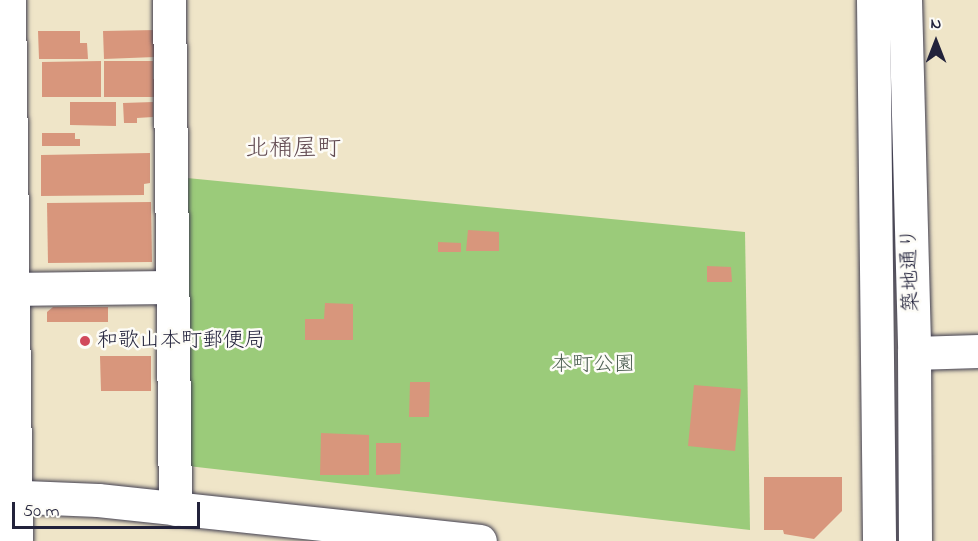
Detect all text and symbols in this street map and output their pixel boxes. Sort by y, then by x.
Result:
north arrow [906,12,966,72]
text: N [931,12,941,36]
district label: 北桶屋町 [245,136,341,164]
street label: 築地通り [897,228,925,312]
place label: 和歌山本町郵便局 [97,328,265,354]
marker: 和歌山本町郵便局 [78,334,92,348]
park label: 本町公園 [551,352,635,378]
scale bar [15,490,202,528]
text: 50 m [23,499,60,525]

